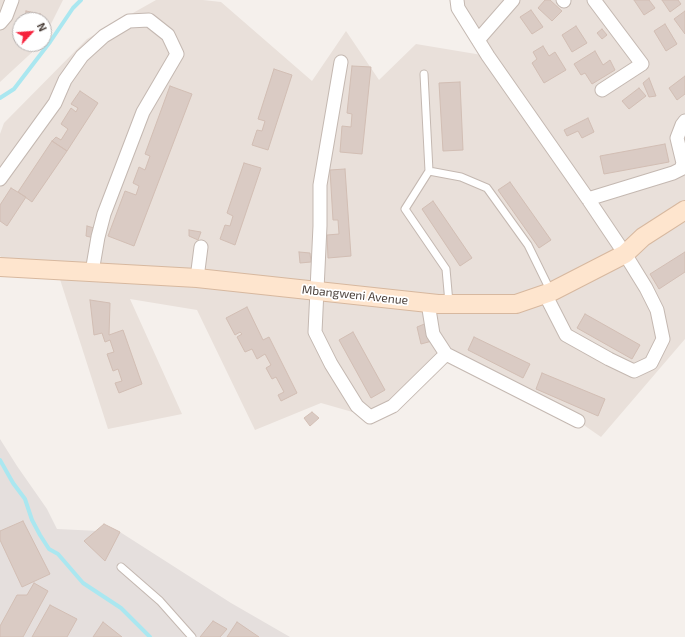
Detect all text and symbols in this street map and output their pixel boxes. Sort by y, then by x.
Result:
north arrow [12,12,52,52]
text: N [35,21,50,33]
street label: Mbangweni Avenue [301,282,409,308]

